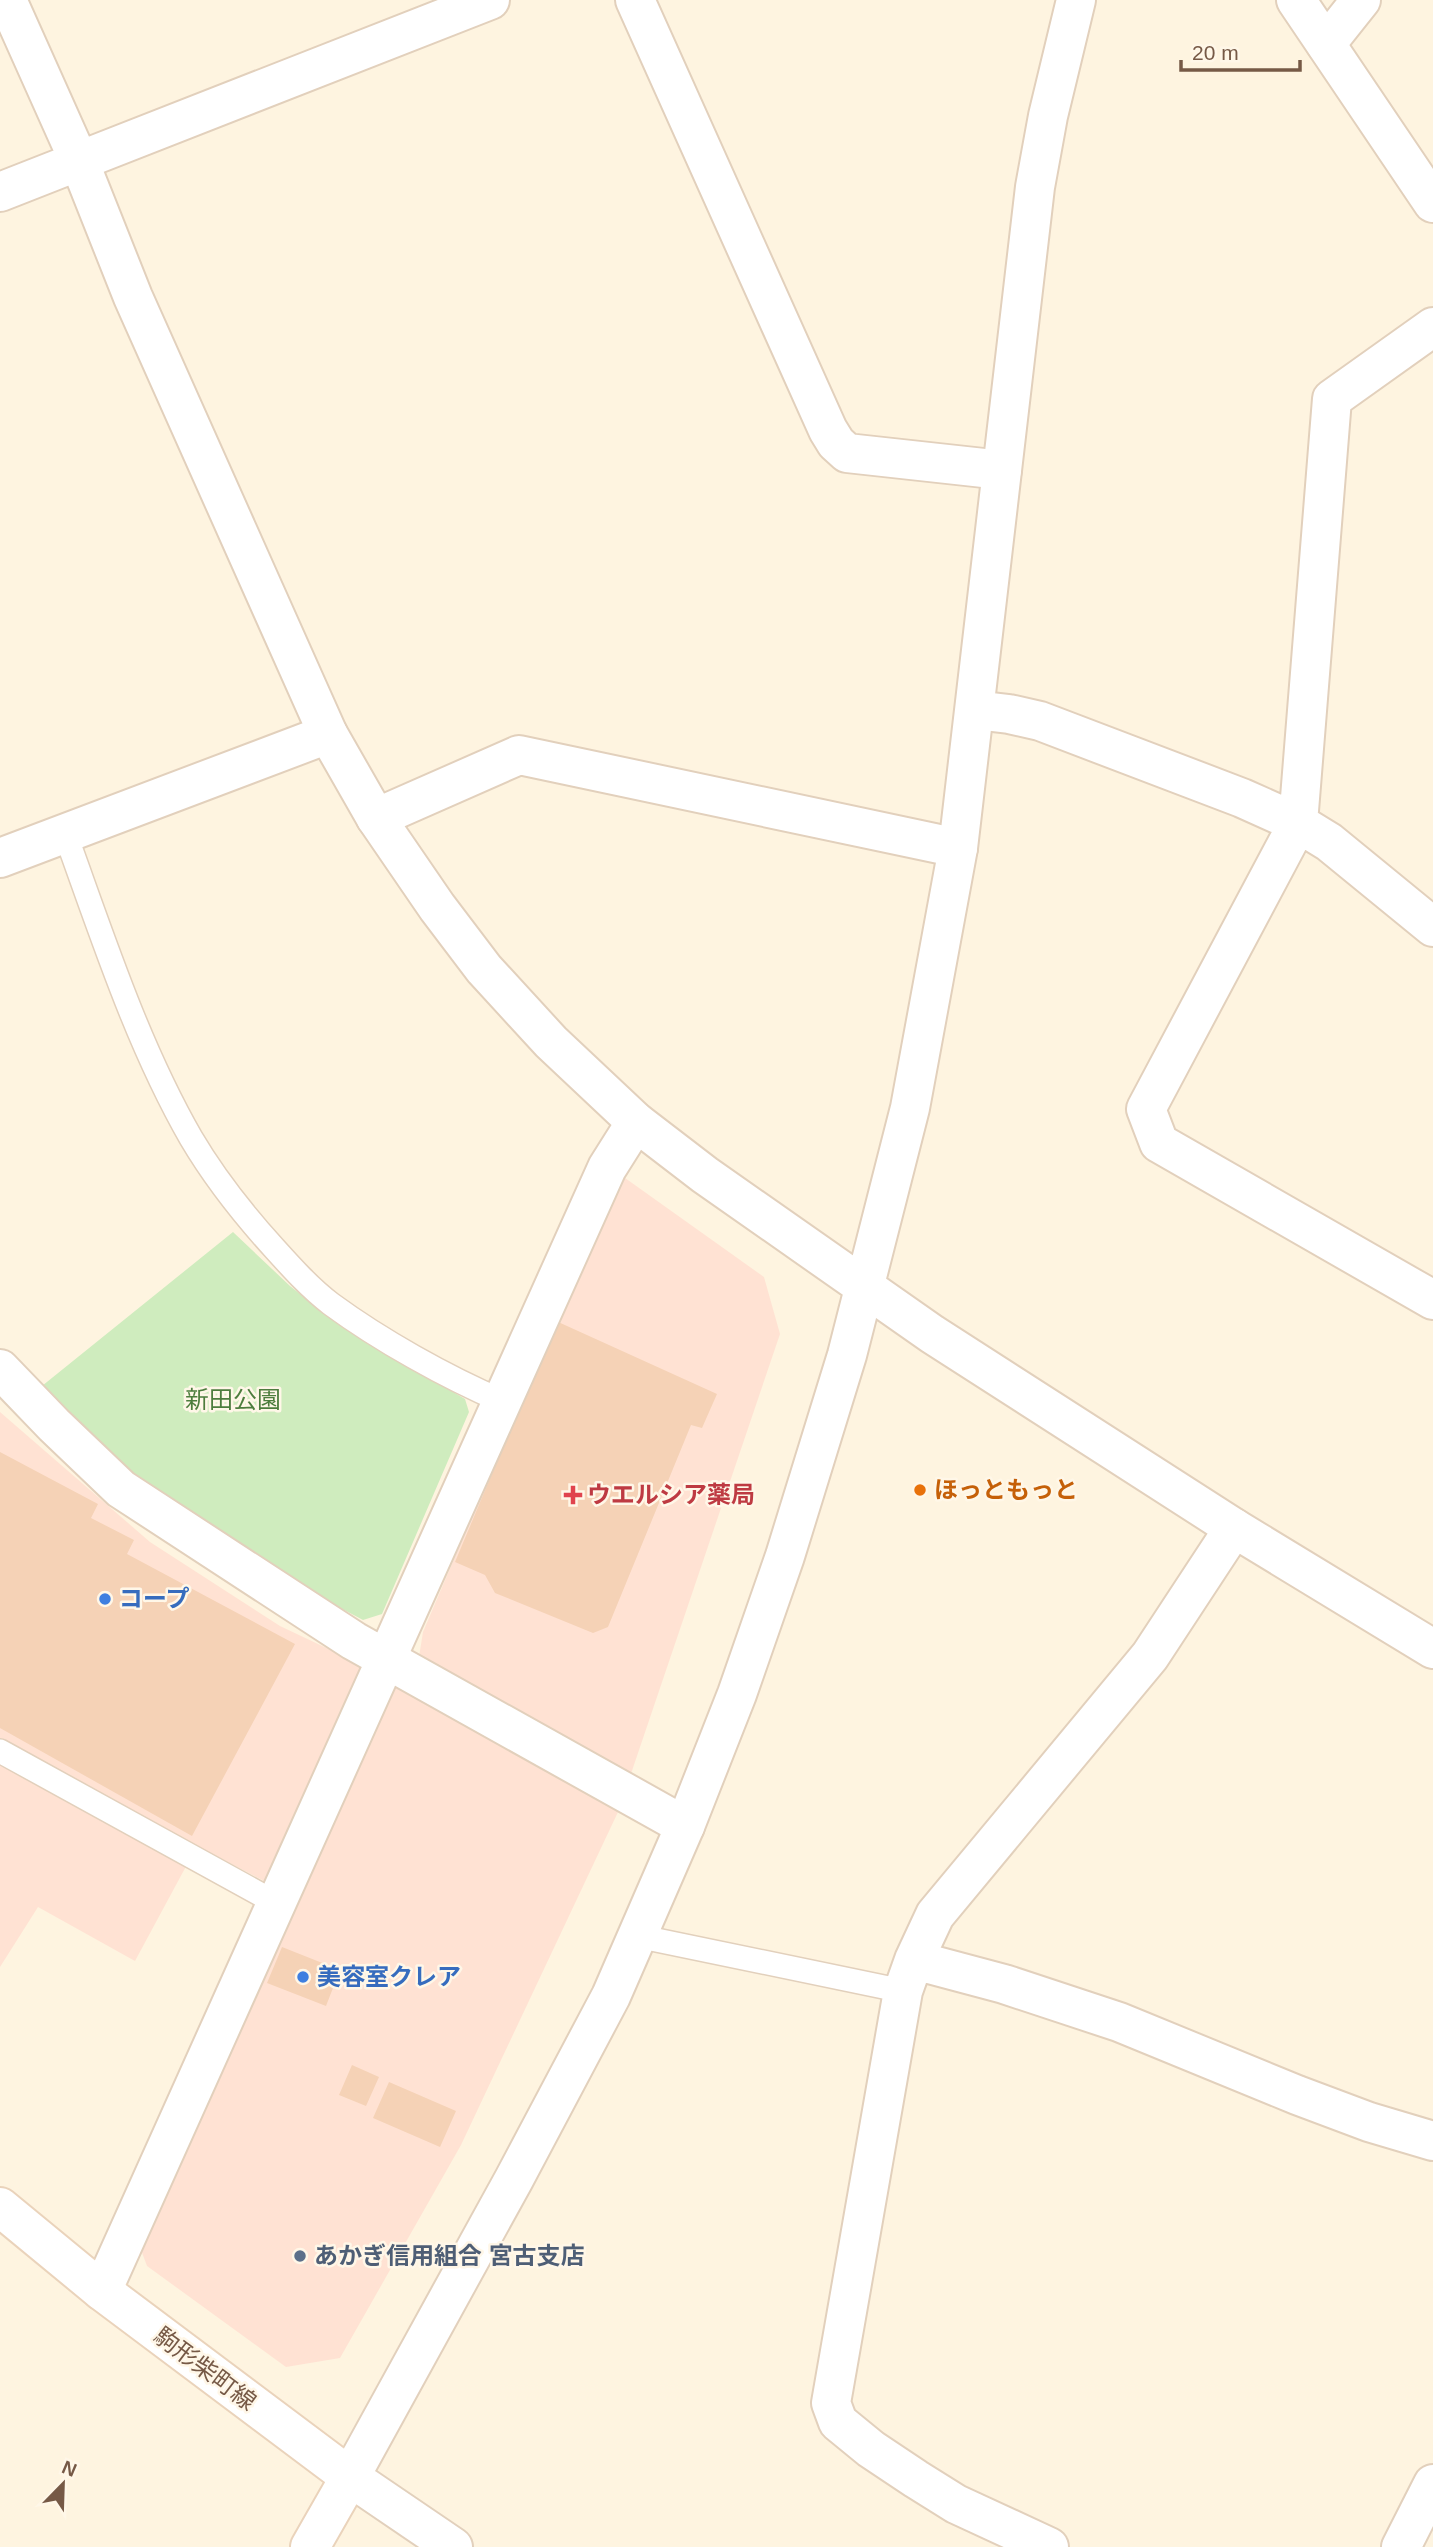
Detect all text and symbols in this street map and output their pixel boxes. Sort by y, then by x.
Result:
scale bar [1181,28,1300,72]
text: 20 m [1192,41,1239,64]
park label: 新田公園 [185,1386,281,1413]
place label: ほっともっと [934,1476,1078,1503]
place label: ウエルシア薬局 [587,1481,755,1508]
marker: ほっともっと [912,1482,928,1498]
marker: ウエルシア薬局 [565,1487,581,1503]
place label: コープ [119,1585,190,1612]
marker: コープ [97,1591,113,1607]
place label: 美容室クレア [317,1963,461,1990]
marker: 美容室クレア [295,1969,311,1985]
place label: あかぎ信用組合 宮古支店 [314,2242,585,2269]
marker: あかぎ信用組合 宮古支店 [292,2248,308,2264]
street label: 駒形柴町線 [149,2322,261,2415]
north arrow [28,2449,98,2519]
text: N [59,2456,80,2481]

